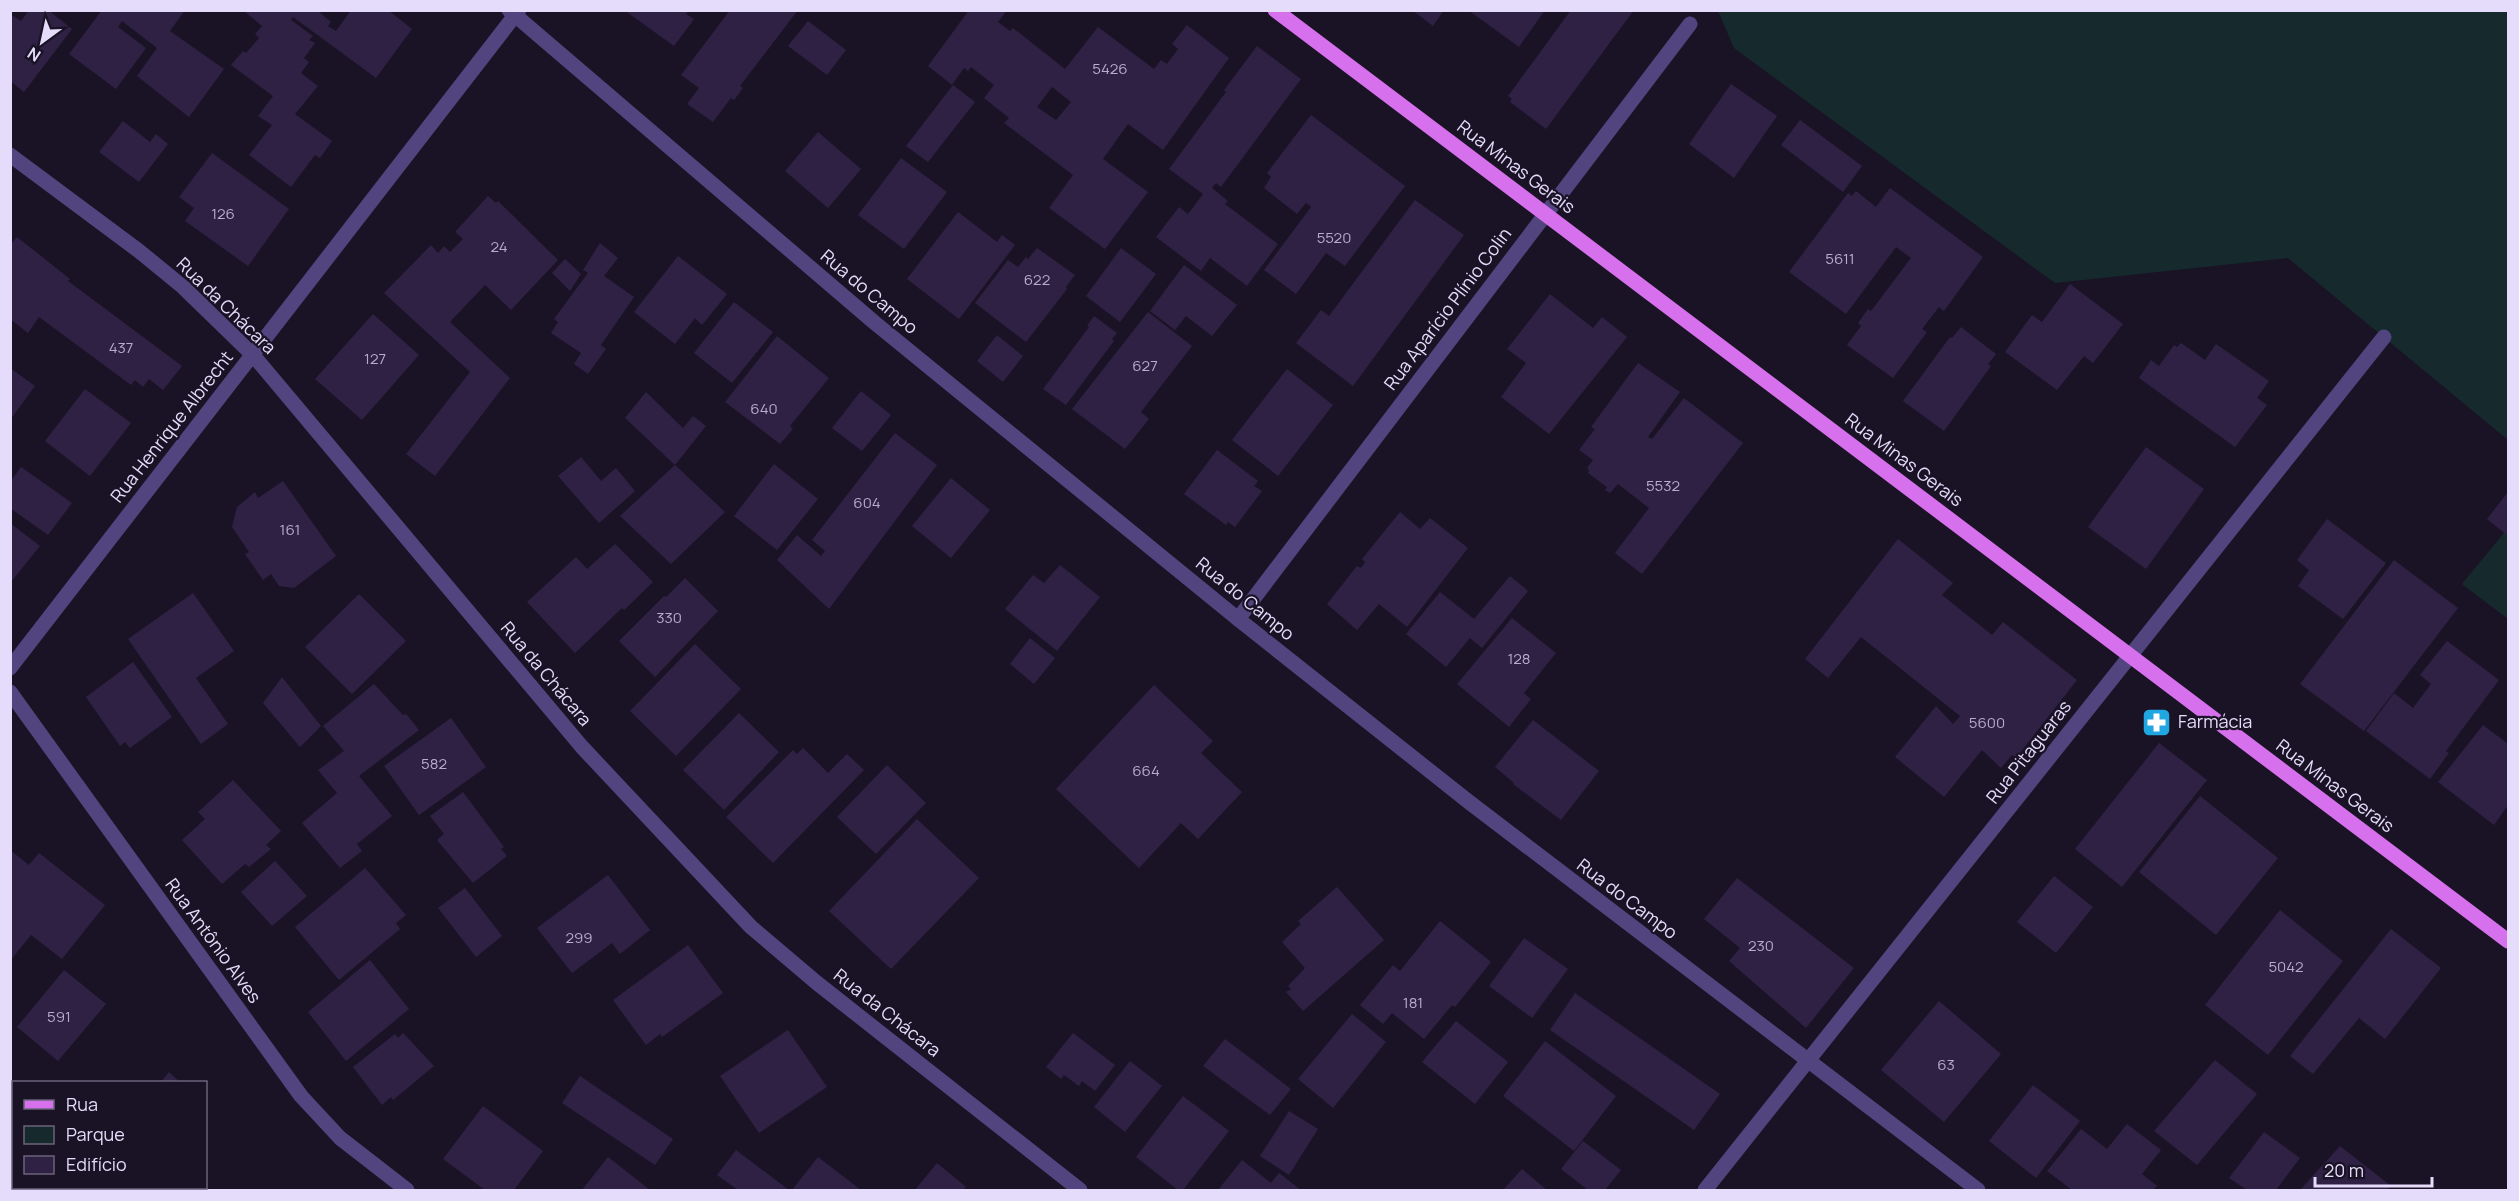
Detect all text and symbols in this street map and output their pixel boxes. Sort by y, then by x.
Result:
north arrow [12,12,72,72]
text: N [23,42,45,67]
house number: 5426 [1092,58,1128,79]
street label: Rua Minas Gerais [1453,114,1580,218]
house number: 126 [211,203,235,224]
street label: Rua Aparício Plínio Colin [1378,222,1516,395]
house number: 5520 [1317,227,1351,248]
house number: 24 [490,236,508,257]
street label: Rua do Campo [816,243,923,339]
house number: 5611 [1825,248,1855,269]
street label: Rua da Chácara [172,252,282,359]
house number: 622 [1024,269,1050,290]
house number: 437 [109,337,133,358]
street label: Rua Henrique Albrecht [104,346,238,507]
house number: 127 [364,348,386,369]
house number: 627 [1132,355,1158,376]
house number: 640 [750,398,778,419]
street label: Rua Minas Gerais [1841,407,1968,511]
house number: 5532 [1646,475,1680,496]
house number: 604 [853,492,881,513]
house number: 161 [280,519,300,540]
street label: Rua do Campo [1191,551,1300,645]
house number: 330 [656,607,682,628]
street label: Rua da Chácara [496,616,598,731]
house number: 128 [1507,648,1531,669]
street label: Rua Pitaguaras [1980,695,2076,808]
pharmacy icon: Farmácia [2141,706,2173,738]
place label: Farmácia [2178,709,2252,733]
house number: 5600 [1969,712,2005,733]
street label: Rua Minas Gerais [2272,733,2399,837]
house number: 582 [421,753,447,774]
house number: 664 [1132,760,1160,781]
street label: Rua do Campo [1572,853,1683,944]
street label: Rua Antônio Alves [160,873,267,1008]
house number: 299 [565,927,593,948]
house number: 230 [1748,935,1774,956]
house number: 5042 [2268,956,2304,977]
street label: Rua da Chácara [829,963,946,1062]
house number: 181 [1403,992,1423,1013]
house number: 591 [47,1006,71,1027]
house number: 63 [1937,1054,1955,1075]
legend [12,1081,207,1189]
text: Rua [66,1092,98,1116]
text: Parque [66,1122,125,1146]
scale bar [2315,1150,2432,1188]
text: Edifício [66,1152,127,1176]
text: 20 m [2324,1158,2364,1182]

